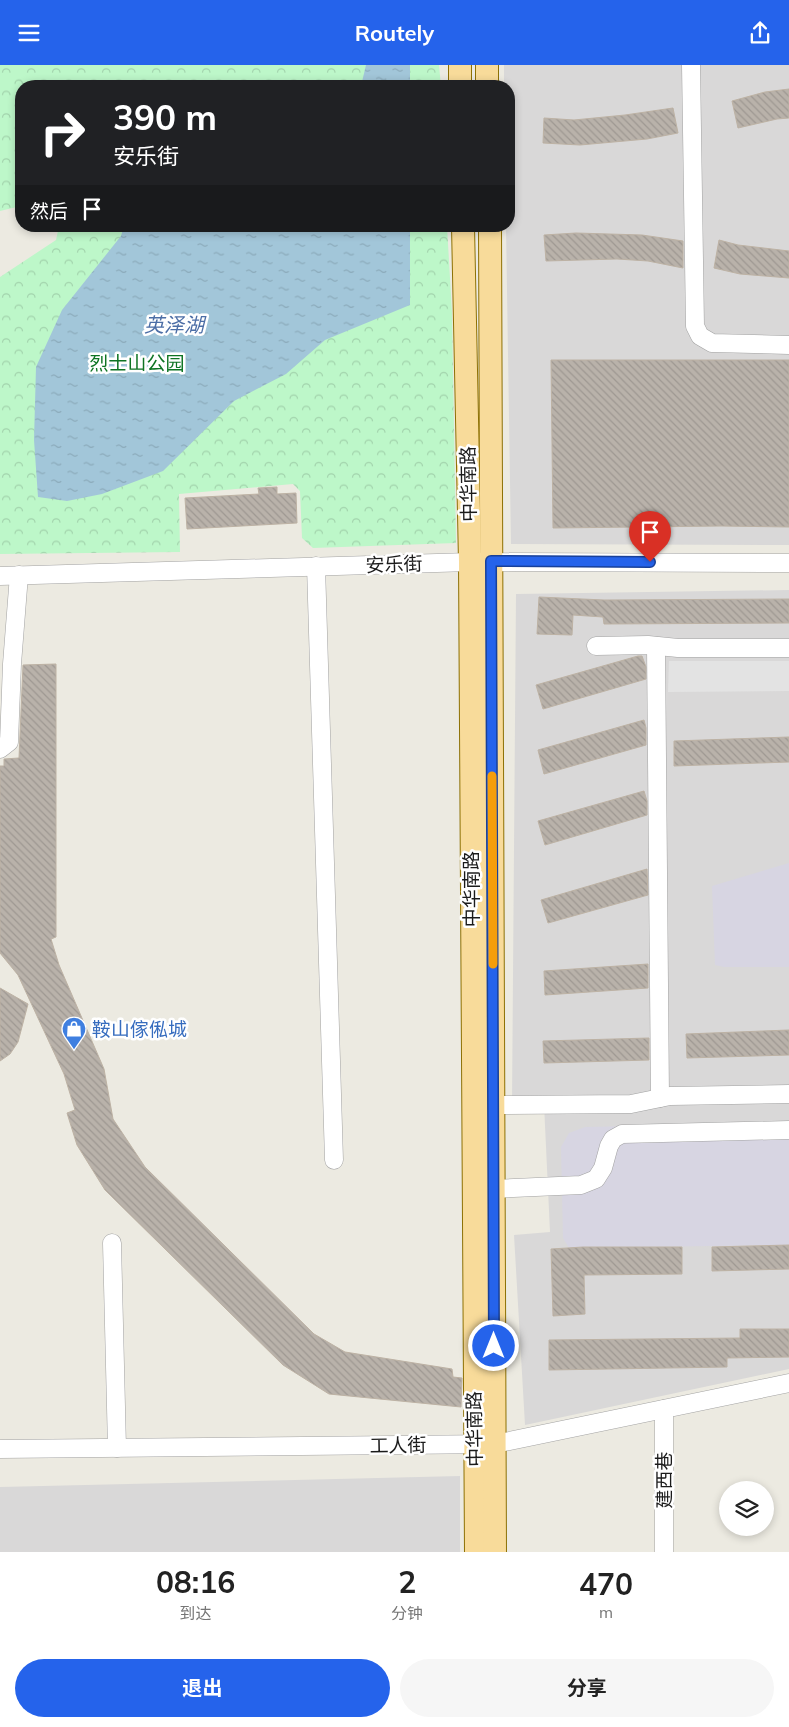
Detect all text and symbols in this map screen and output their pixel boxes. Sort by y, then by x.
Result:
icon: menu [15,19,43,47]
text: Routely [355,19,434,47]
icon: share [746,19,774,47]
text: 390 m [113,95,217,139]
icon: right [30,100,95,165]
text: 安乐街 [113,142,179,170]
icon: arrive [78,195,106,223]
text: 然后 [30,199,68,223]
water label: 英泽湖 [144,312,207,337]
park label: 烈士山公园 [89,351,185,375]
street label: 中华南路 [455,446,481,522]
pin [629,511,671,562]
icon: arrive [636,518,664,546]
street label: 安乐街 [365,551,423,577]
street label: 中华南路 [459,851,483,927]
shop icon: 鞍山傢俬城 [61,1016,87,1050]
place label: 鞍山傢俬城 [92,1017,187,1041]
position arrow [467,1319,519,1371]
street label: 中华南路 [461,1391,487,1467]
street label: 工人街 [369,1433,427,1457]
street label: 建西巷 [652,1451,676,1509]
map controls [719,1481,774,1536]
button: layers [719,1481,774,1536]
text: 08:16 [156,1563,235,1601]
text: 2 [398,1563,416,1601]
text: 470 [579,1565,633,1603]
text: m [599,1602,613,1622]
text: 到达 [180,1603,212,1623]
text: 分钟 [391,1603,423,1623]
button: 退出 [15,1659,390,1717]
button: 分享 [400,1659,774,1717]

